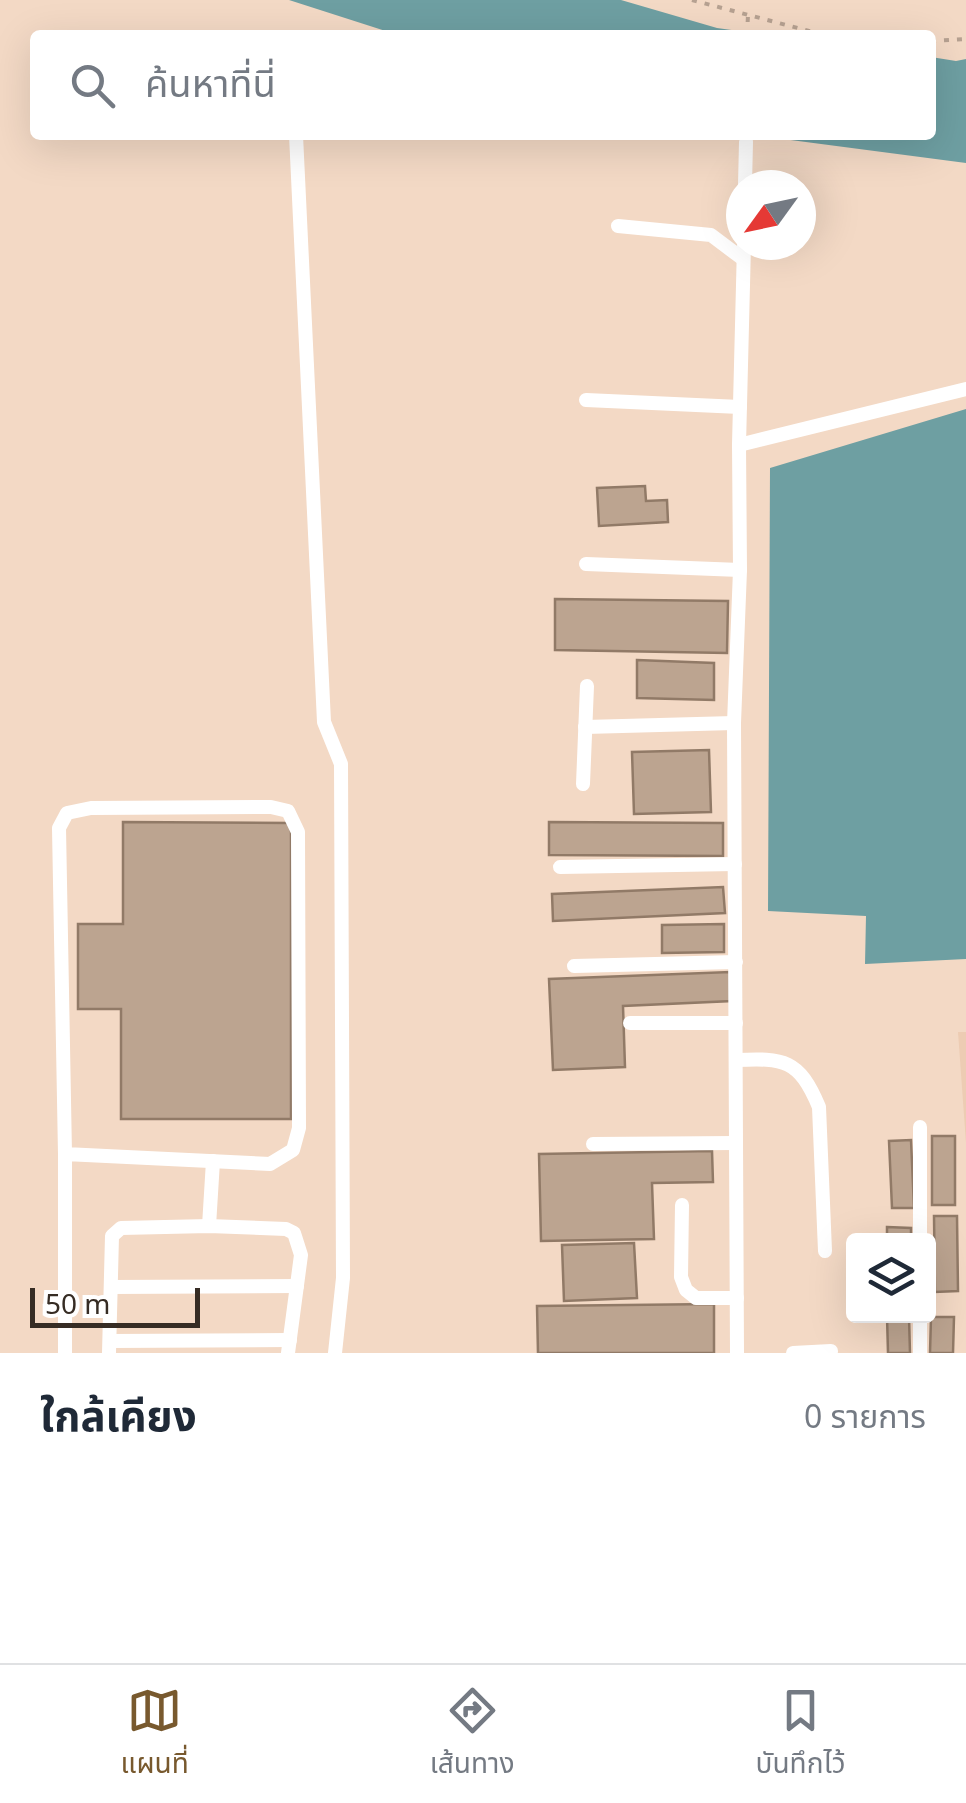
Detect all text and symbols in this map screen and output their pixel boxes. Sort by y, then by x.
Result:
search box [30,30,936,140]
text: ค้นหาที่นี่ [145,57,276,114]
icon: search [65,58,120,113]
north arrow [726,170,816,260]
map controls [846,1233,936,1323]
button: layers [846,1233,936,1323]
scale bar [30,1283,200,1328]
text: 50 m [45,1284,111,1327]
text: ใกล้เคียง [40,1386,197,1450]
text: 0 รายการ [804,1394,926,1442]
tab: แผนที่ [121,1683,189,1786]
tab: เส้นทาง [430,1683,514,1786]
tab: บันทึกไว้ [756,1683,845,1786]

